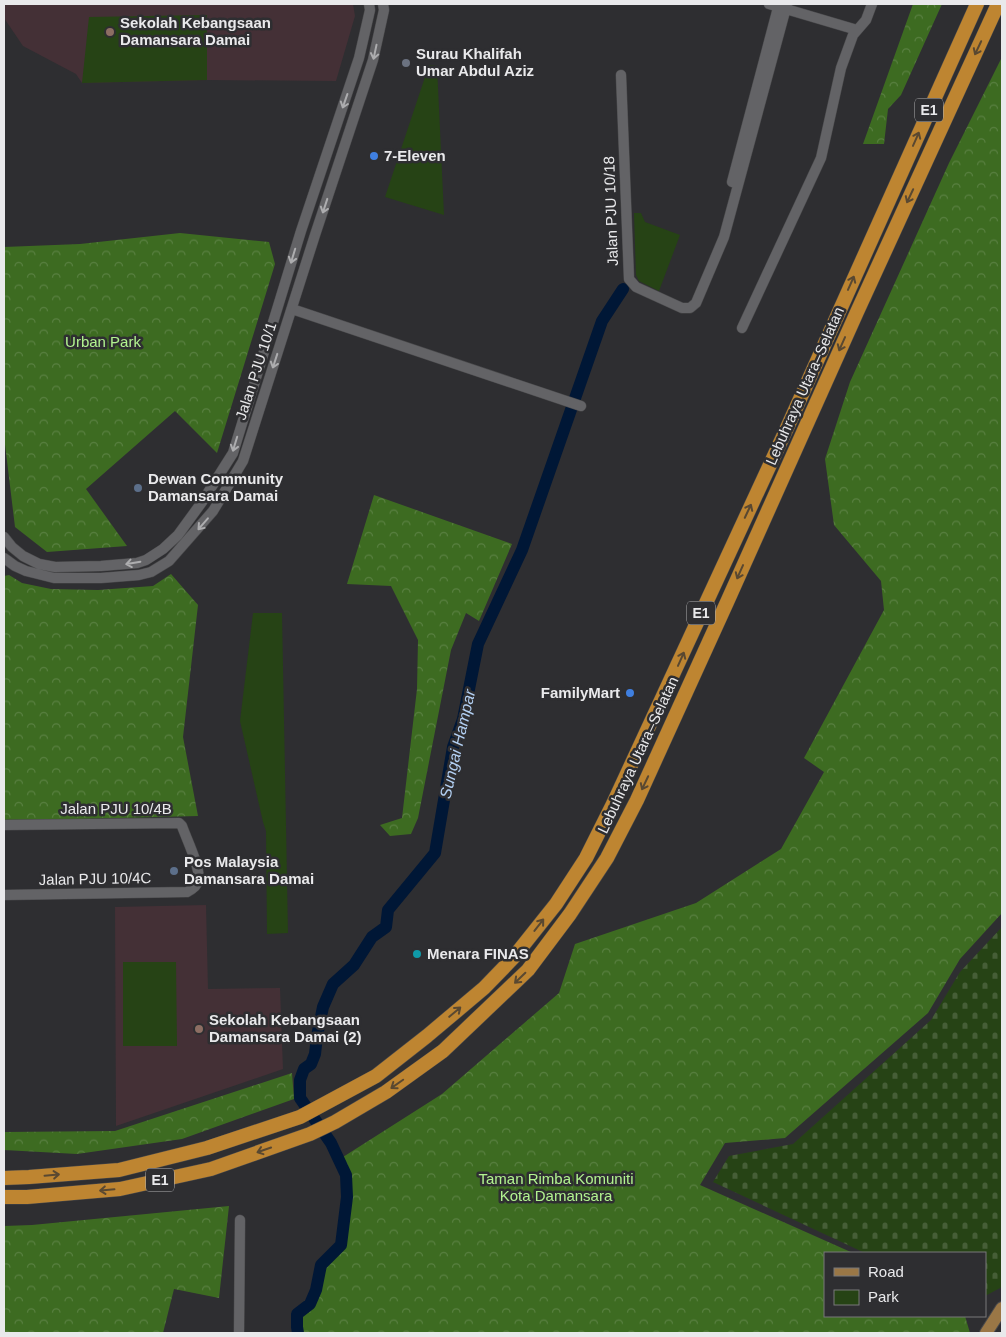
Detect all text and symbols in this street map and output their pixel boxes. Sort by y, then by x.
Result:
place label: Sekolah Kebangsaan Damansara Damai [120,14,271,48]
marker: Sekolah Kebangsaan Damansara Damai [104,26,116,38]
one-way arrow [972,40,982,55]
one-way arrow [370,43,379,59]
place label: Surau Khalifah Umar Abdul Aziz [416,45,534,79]
marker: Surau Khalifah Umar Abdul Aziz [400,57,412,69]
one-way arrow [339,93,349,109]
road number: E1 [915,98,943,122]
one-way arrow [912,132,922,147]
place label: 7-Eleven [384,147,446,164]
marker: 7-Eleven [368,150,380,162]
street label: Jalan PJU 10/18 [600,156,621,266]
one-way arrow [904,188,914,203]
one-way arrow [320,198,329,213]
one-way arrow [288,247,298,263]
one-way arrow [847,276,857,291]
street label: Lebuhraya Utara–Selatan [762,304,847,467]
street label: Jalan PJU 10/1 [232,320,279,422]
park label: Urban Park [65,333,141,350]
one-way arrow [837,336,847,351]
one-way arrow [270,352,279,368]
one-way arrow [230,436,240,452]
place label: Dewan Community Damansara Damai [148,470,284,504]
marker: Dewan Community Damansara Damai [132,482,144,494]
one-way arrow [744,504,754,519]
one-way arrow [197,517,208,530]
one-way arrow [125,559,141,569]
one-way arrow [735,564,745,579]
road number: E1 [687,602,715,624]
one-way arrow [676,652,686,667]
street label: Lebuhraya Utara–Selatan [594,674,681,836]
place label: FamilyMart [541,684,620,701]
water label: Sungai Hampar [437,687,478,800]
marker: FamilyMart [624,687,636,699]
one-way arrow [639,775,649,790]
street label: Jalan PJU 10/4B [60,800,172,817]
place label: Pos Malaysia Damansara Damai [184,853,314,887]
marker: Pos Malaysia Damansara Damai [168,865,180,877]
street label: Jalan PJU 10/4C [39,869,152,888]
one-way arrow [534,919,545,932]
place label: Menara FINAS [427,945,529,962]
marker: Menara FINAS [411,948,423,960]
one-way arrow [513,972,526,984]
one-way arrow [449,1006,462,1018]
place label: Sekolah Kebangsaan Damansara Damai (2) [209,1011,362,1045]
marker: Sekolah Kebangsaan Damansara Damai (2) [193,1023,205,1035]
one-way arrow [390,1079,404,1089]
one-way arrow [257,1146,272,1155]
road number: E1 [146,1168,174,1192]
park label: Taman Rimba Komuniti Kota Damansara [478,1170,634,1204]
one-way arrow [44,1171,60,1180]
one-way arrow [99,1185,115,1195]
legend [824,1252,986,1317]
text: Road [868,1263,904,1280]
text: Park [868,1288,899,1305]

